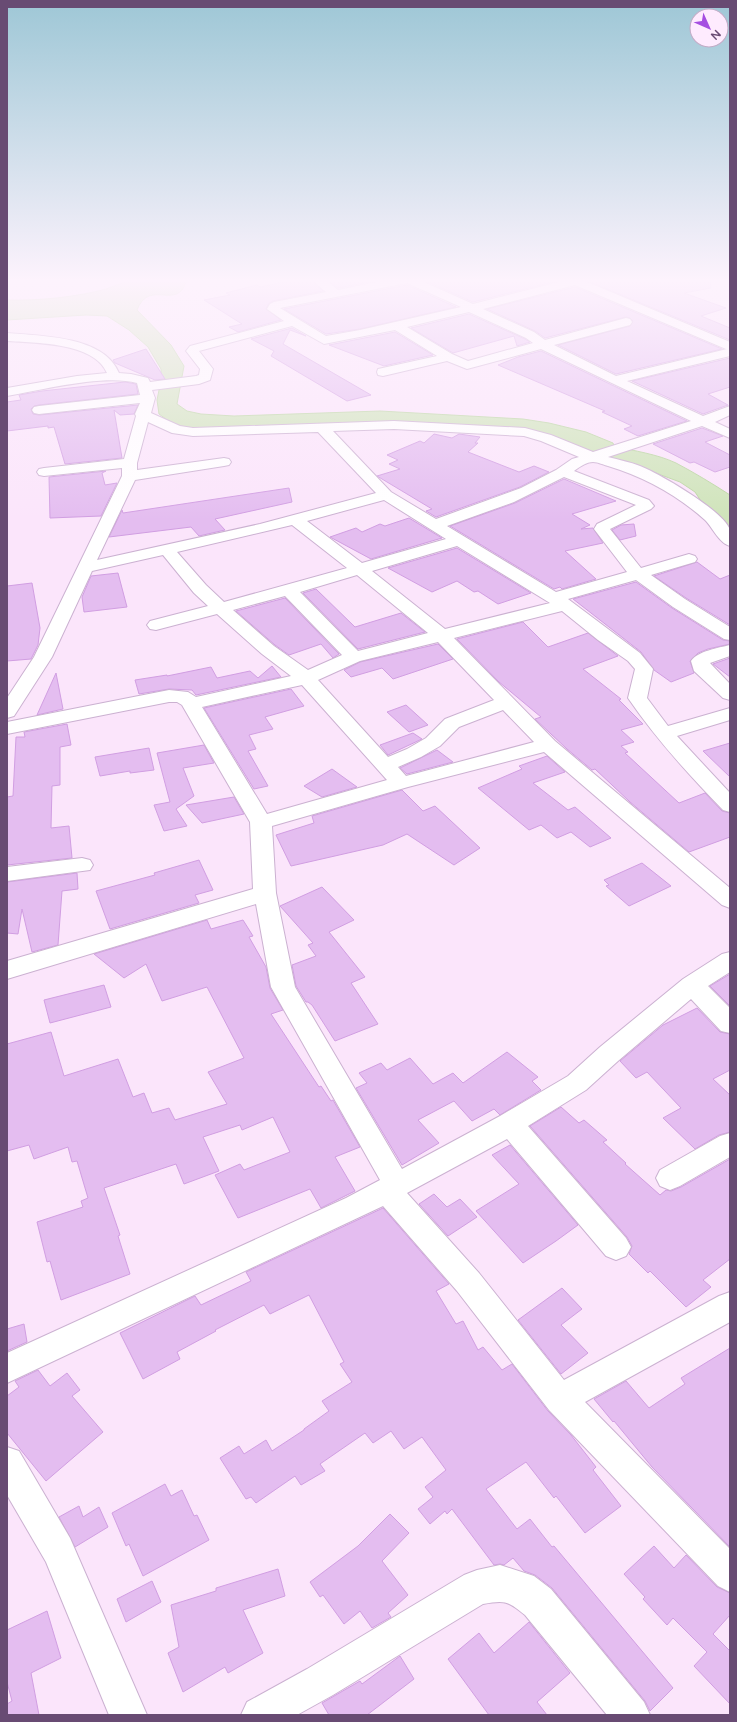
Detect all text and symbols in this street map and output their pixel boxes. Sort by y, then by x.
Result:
north arrow [689,8,729,48]
text: N [708,27,723,42]

